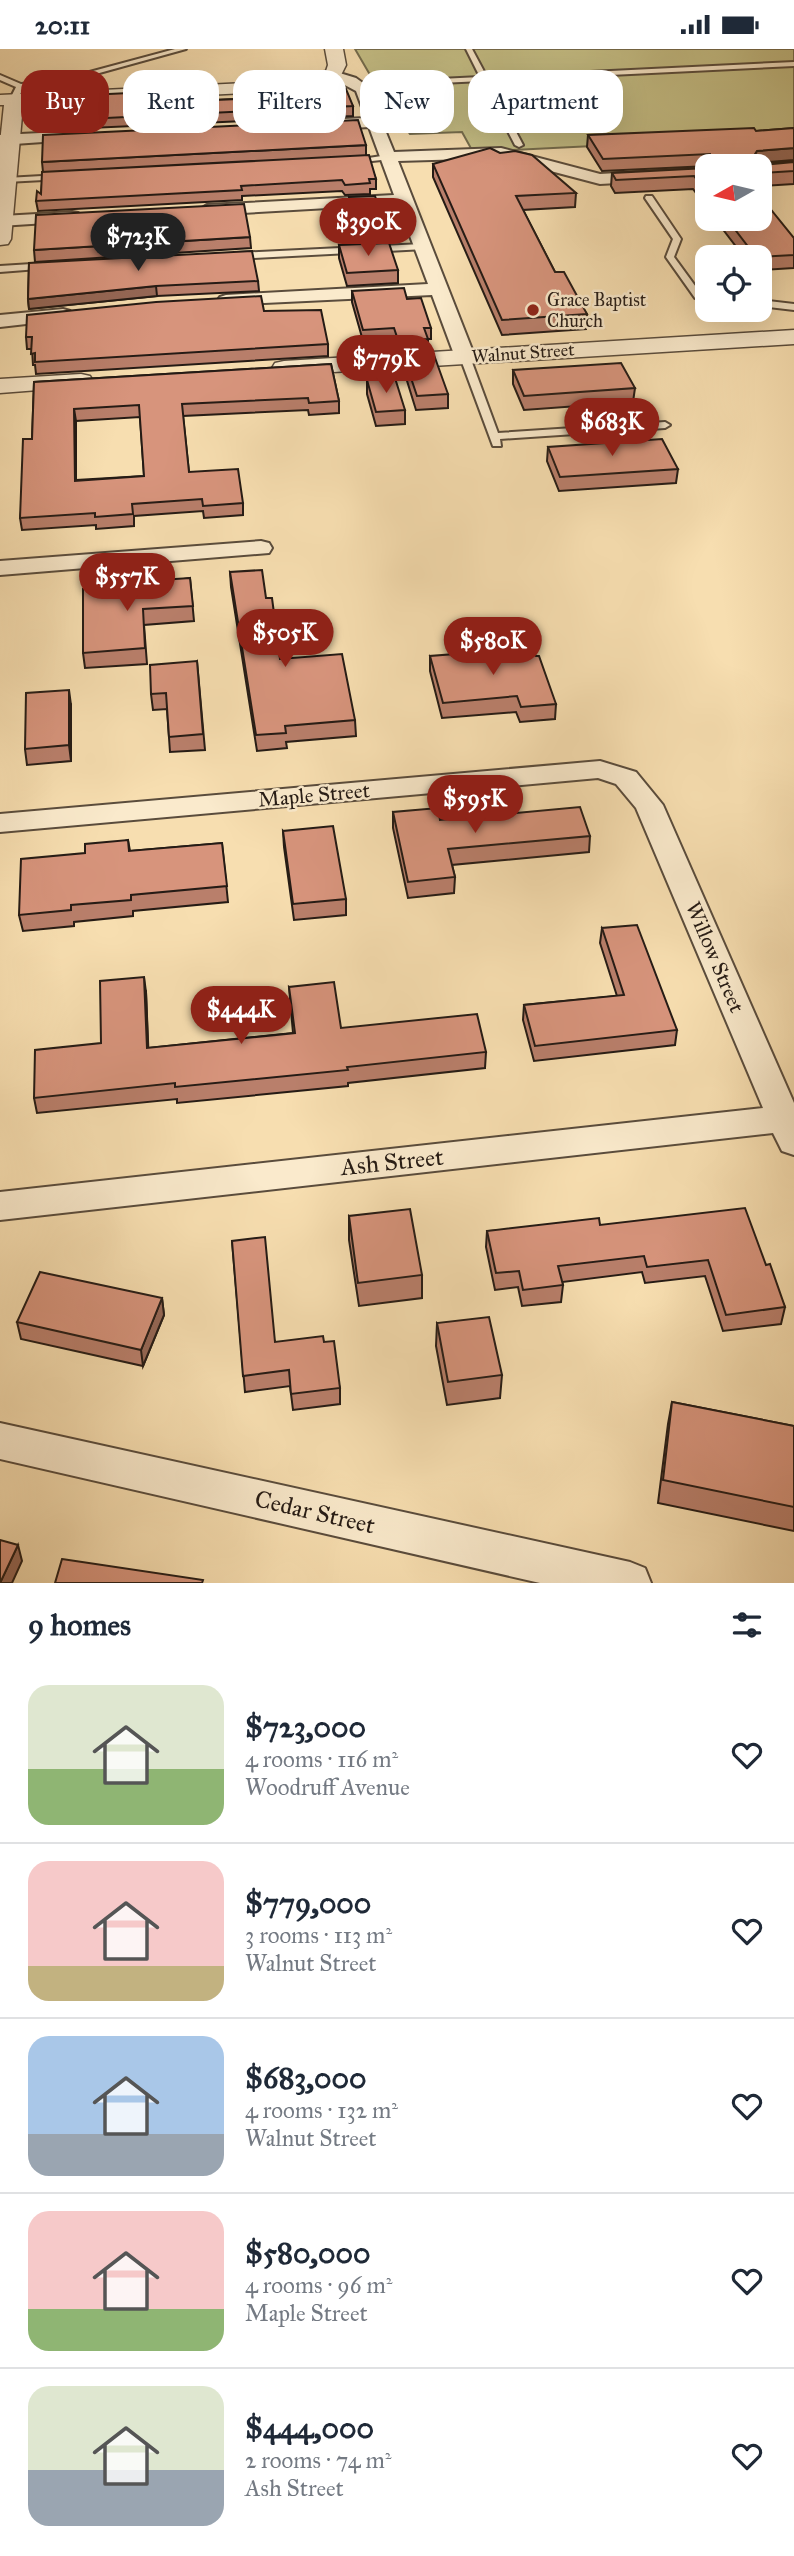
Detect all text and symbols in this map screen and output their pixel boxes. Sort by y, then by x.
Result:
text: 20:11 [35,9,90,41]
chip: Buy [21,70,109,133]
chip: Rent [123,70,219,133]
chip: Filters [233,70,346,133]
chip: New [360,70,454,133]
chip: Apartment [468,70,623,133]
north arrow [695,154,772,231]
map controls [695,154,772,322]
pin: $390K [319,199,417,258]
text: $390K [335,207,401,235]
pin: $723K [89,213,187,273]
text: $723K [107,222,169,250]
button: locate [695,245,772,322]
place label: Grace Baptist Church [547,289,647,332]
marker: Grace Baptist Church [525,302,541,318]
pin: $779K [337,335,435,395]
street label: Walnut Street [471,338,576,368]
text: $779K [352,344,420,372]
pin: $683K [563,399,661,458]
text: $683K [580,407,644,435]
pin: $557K [78,553,176,613]
text: $557K [95,562,159,590]
pin: $505K [236,609,334,669]
pin: $580K [444,617,542,677]
text: $505K [253,618,317,646]
text: $580K [460,626,526,654]
pin: $595K [426,775,524,835]
street label: Maple Street [257,777,371,813]
text: $595K [443,784,507,812]
street label: Willow Street [680,898,750,1017]
pin: $444K [192,986,290,1046]
text: $444K [207,995,275,1023]
street label: Ash Street [338,1142,445,1182]
street label: Cedar Street [252,1484,378,1540]
icon: filters [728,1606,766,1644]
text: 9 homes [28,1607,131,1643]
text: $723,000 [245,1709,366,1745]
icon: home [84,1713,168,1797]
icon: heart [728,1736,766,1774]
text: 4 rooms · 116 m² [245,1745,398,1773]
text: Woodruff Avenue [245,1773,410,1801]
text: $779,000 [245,1885,371,1921]
icon: home [84,1889,168,1973]
icon: heart [728,1912,766,1950]
text: 3 rooms · 113 m² [245,1921,392,1949]
text: Walnut Street [245,1949,376,1977]
text: $683,000 [245,2060,366,2096]
icon: home [84,2064,168,2148]
icon: heart [728,2087,766,2125]
text: 4 rooms · 132 m² [245,2096,398,2124]
text: Walnut Street [245,2124,376,2152]
text: $580,000 [245,2235,371,2271]
icon: home [84,2239,168,2323]
icon: heart [728,2262,766,2300]
text: 4 rooms · 96 m² [245,2271,392,2299]
text: Maple Street [245,2299,368,2327]
text: $444,000 [245,2410,374,2446]
icon: home [84,2414,168,2498]
icon: heart [728,2437,766,2475]
text: 2 rooms · 74 m² [245,2446,391,2474]
text: Ash Street [245,2474,344,2502]

